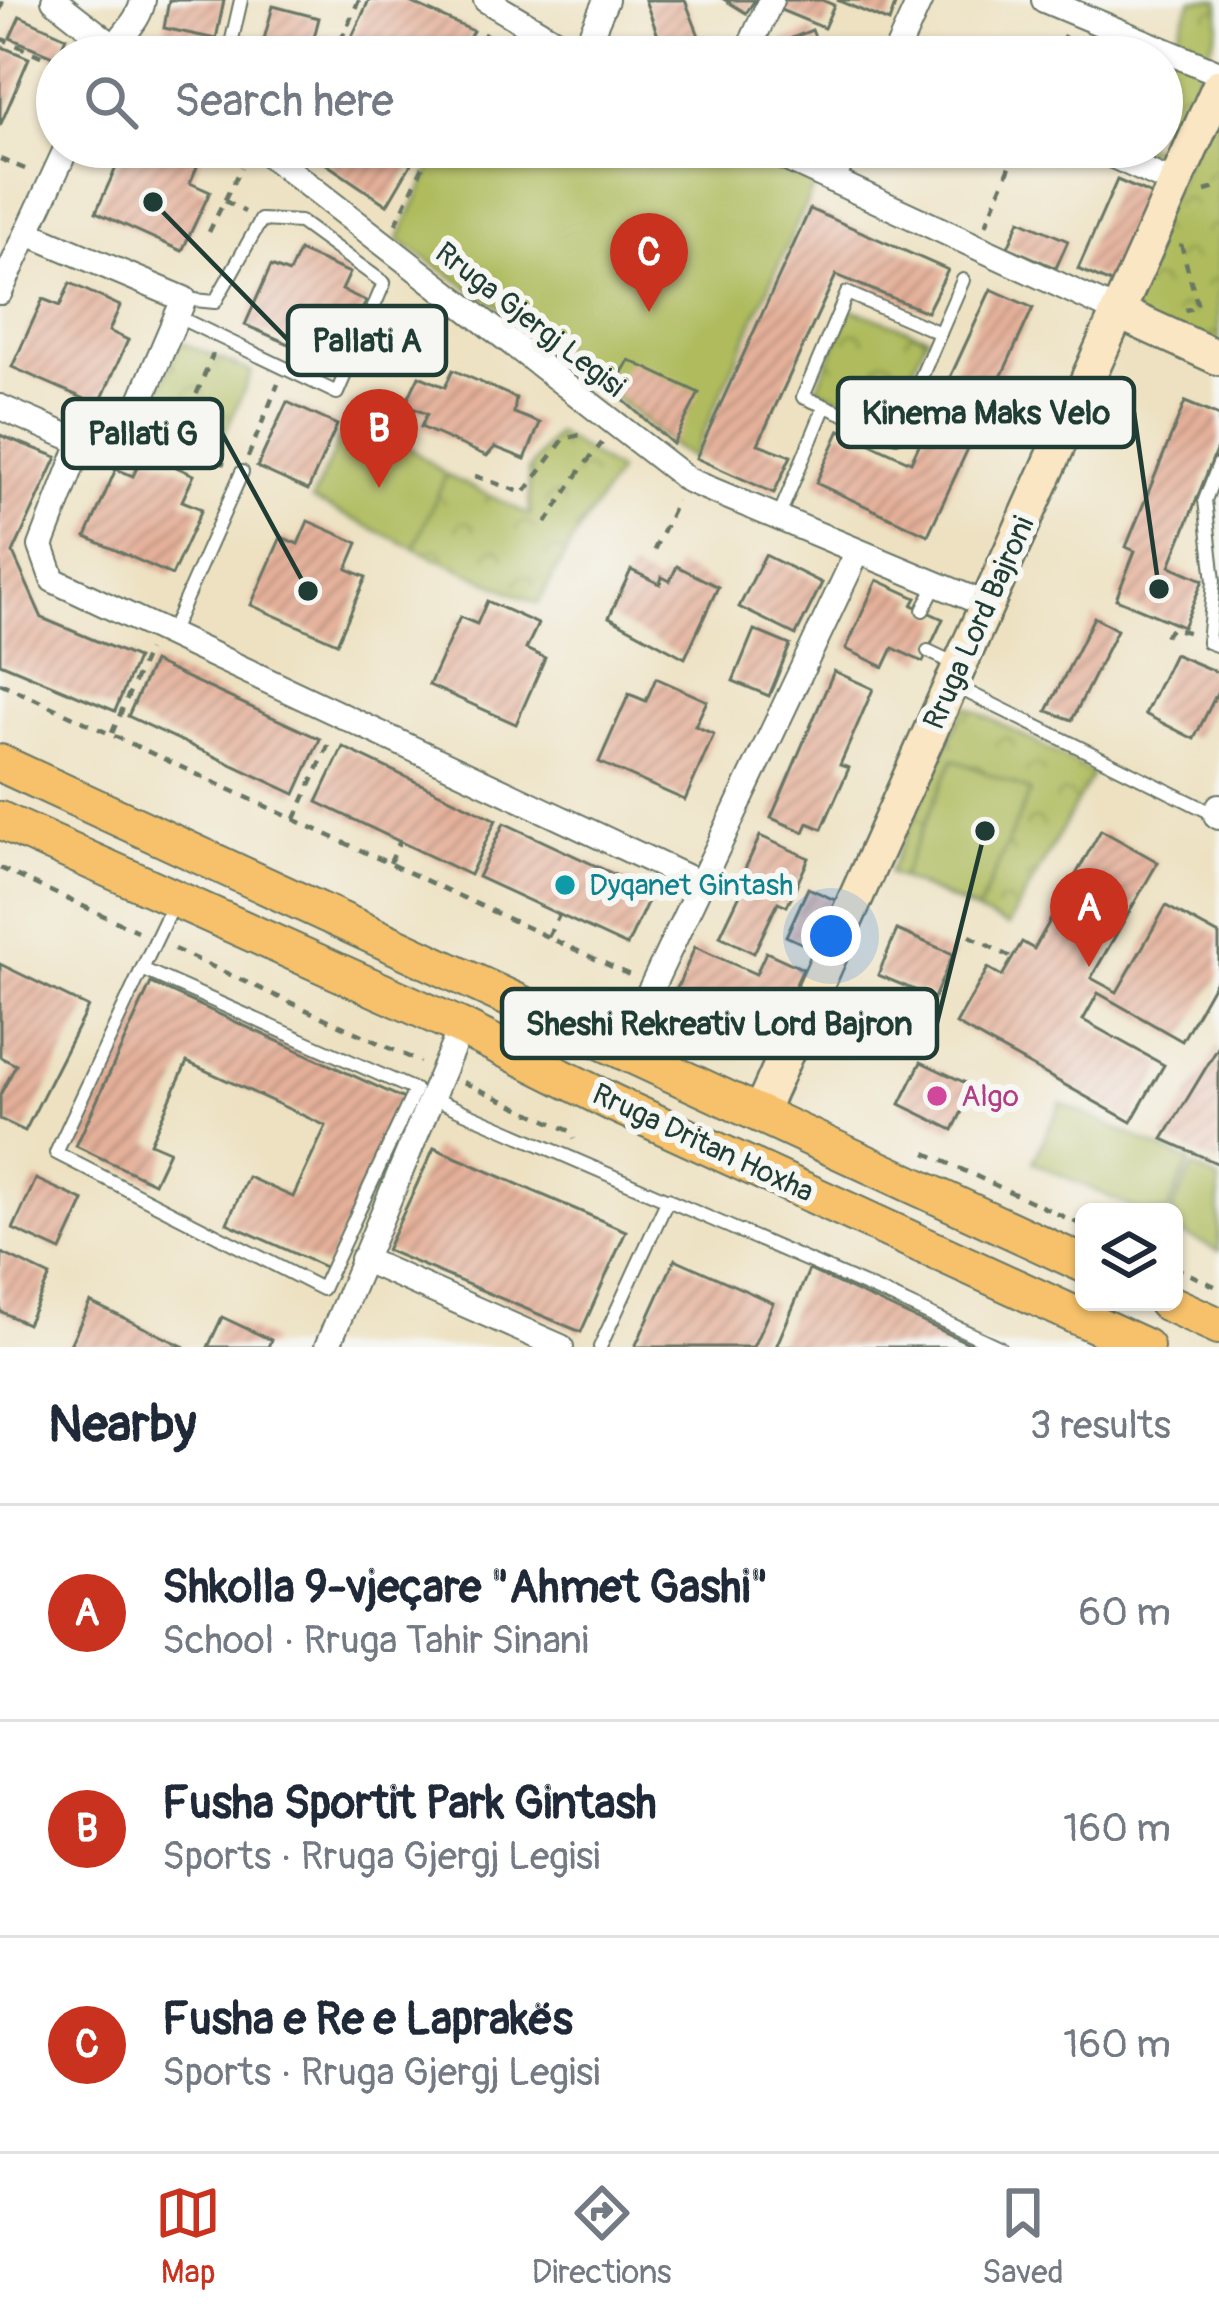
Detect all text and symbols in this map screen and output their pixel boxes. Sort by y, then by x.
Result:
search box [36,36,1183,168]
icon: search [78,69,144,135]
text: Search here [174,74,394,130]
pin: C [610,213,688,312]
street label: Rruga Gjergj Legisi [428,234,632,406]
callout: Pallati A [288,306,446,375]
text: Pallati A [312,321,422,362]
callout: Kinema Maks Velo [838,378,1134,447]
pin: B [340,389,418,488]
text: Kinema Maks Velo [862,393,1110,434]
callout: Pallati G [63,399,222,468]
text: Pallati G [88,414,198,455]
street label: Rruga Lord Bajroni [915,511,1043,735]
place label: Dyqanet Gintash [589,867,793,904]
pin: A [1050,868,1128,967]
marker: Dyqanet Gintash [552,872,578,898]
your location [801,906,861,966]
callout: Sheshi Rekreativ Lord Bajron [502,989,937,1058]
text: Sheshi Rekreativ Lord Bajron [525,1004,913,1045]
street label: Rruga Dritan Hoxha [586,1076,820,1210]
place label: Algo [961,1078,1019,1115]
marker: Algo [924,1083,950,1109]
map controls [1075,1203,1183,1311]
button: layers [1075,1203,1183,1311]
text: Nearby [48,1393,196,1457]
text: 3 results [1030,1401,1171,1450]
text: Shkolla 9-vjeçare "Ahmet Gashi" [162,1560,768,1616]
text: A [74,1588,100,1637]
text: 60 m [1079,1588,1171,1637]
text: School · Rruga Tahir Sinani [162,1616,589,1665]
text: Fusha Sportit Park Gintash [162,1776,657,1832]
text: B [76,1804,98,1853]
text: 160 m [1063,1804,1171,1853]
text: Sports · Rruga Gjergj Legisi [162,1832,600,1881]
text: Fusha e Re e Laprakës [162,1992,573,2048]
text: C [75,2020,99,2069]
text: 160 m [1063,2020,1171,2069]
text: Sports · Rruga Gjergj Legisi [162,2048,600,2097]
tab: Map [155,2180,221,2293]
tab: Directions [532,2180,672,2293]
tab: Saved [982,2180,1064,2293]

